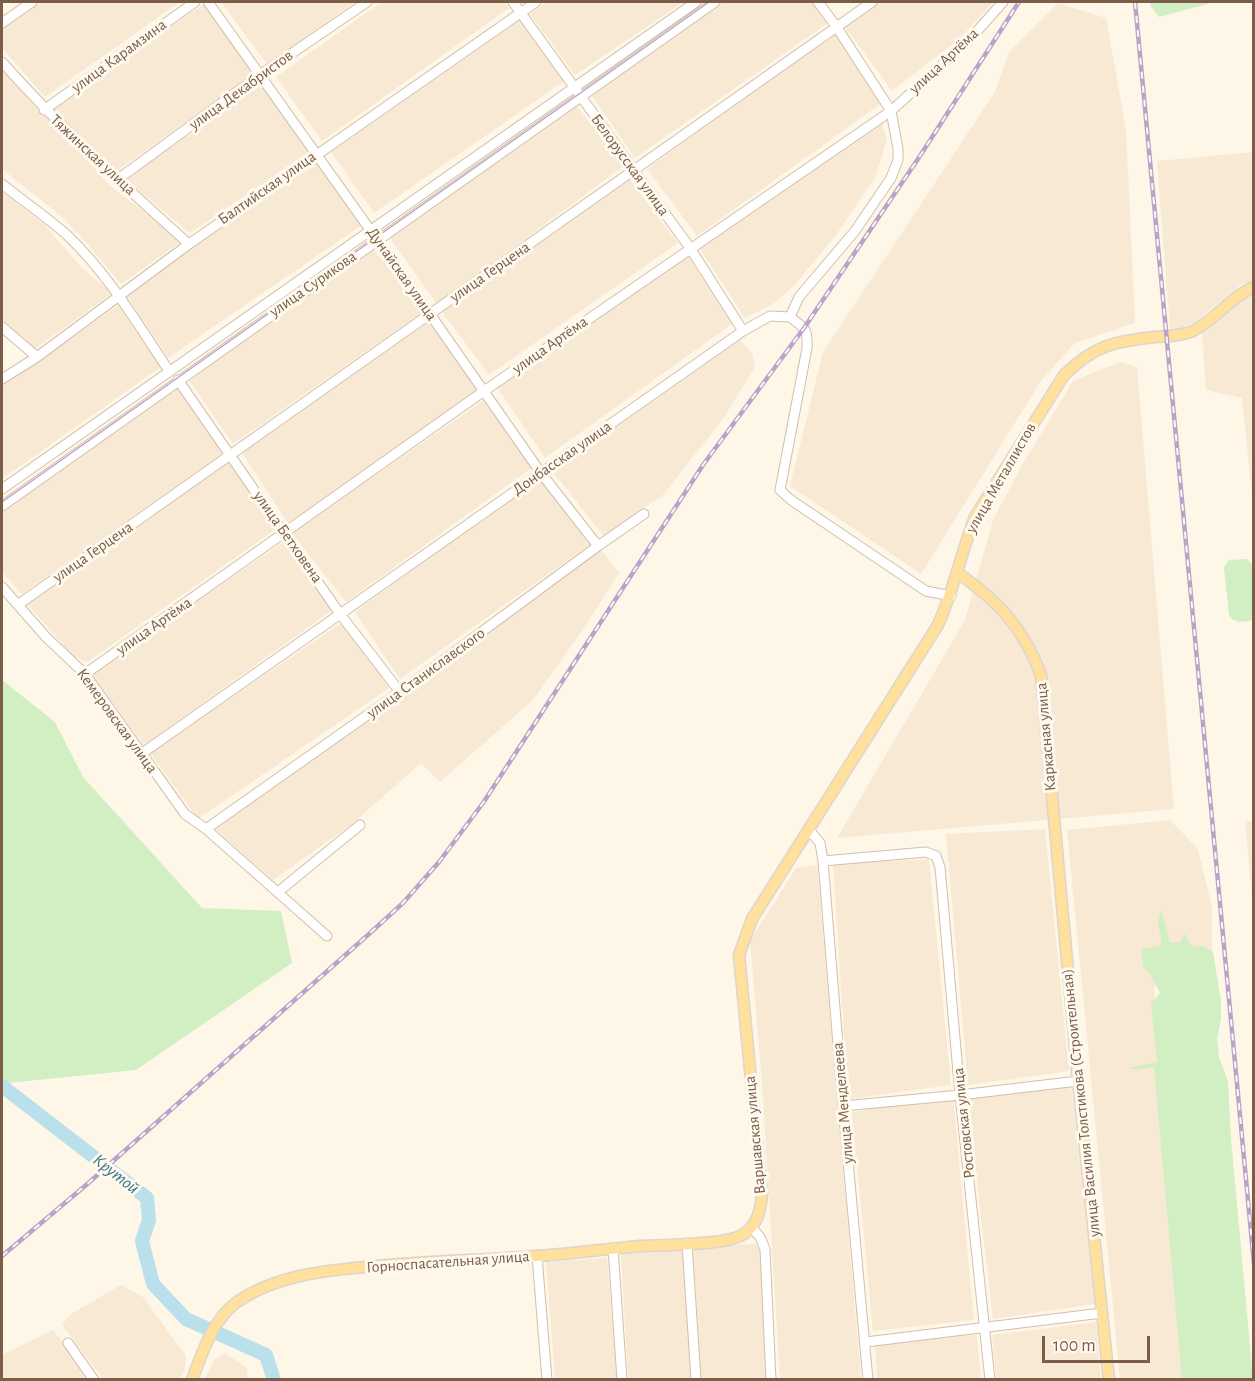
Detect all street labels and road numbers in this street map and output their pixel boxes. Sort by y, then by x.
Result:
street label: улица Карамзина [68,15,170,97]
street label: улица Артёма [905,24,983,98]
street label: улица Декабристов [185,46,297,134]
street label: Тяжинская улица [46,110,140,200]
street label: Белорусская улица [587,110,673,220]
street label: Балтийская улица [214,147,320,229]
street label: Дунайская улица [363,224,441,324]
street label: улица Герцена [446,237,534,307]
street label: улица Сурикова [266,247,360,321]
street label: улица Артёма [508,312,592,378]
street label: Донбасская улица [509,417,615,499]
street label: улица Металлистов [962,419,1040,537]
street label: улица Бетховена [249,487,327,587]
street label: улица Герцена [49,517,137,587]
street label: улица Артёма [112,593,196,659]
street label: улица Станиславского [363,624,489,722]
street label: Кемеровская улица [72,665,162,777]
street label: Каркасная улица [1032,682,1060,792]
street label: улица Василия Толстикова (Строительная) [1057,968,1105,1238]
street label: улица Менделеева [828,1042,858,1164]
street label: Ростовская улица [949,1067,979,1179]
street label: Варшавская улица [740,1075,770,1195]
street label: Горноспасательная улица [366,1247,530,1277]

